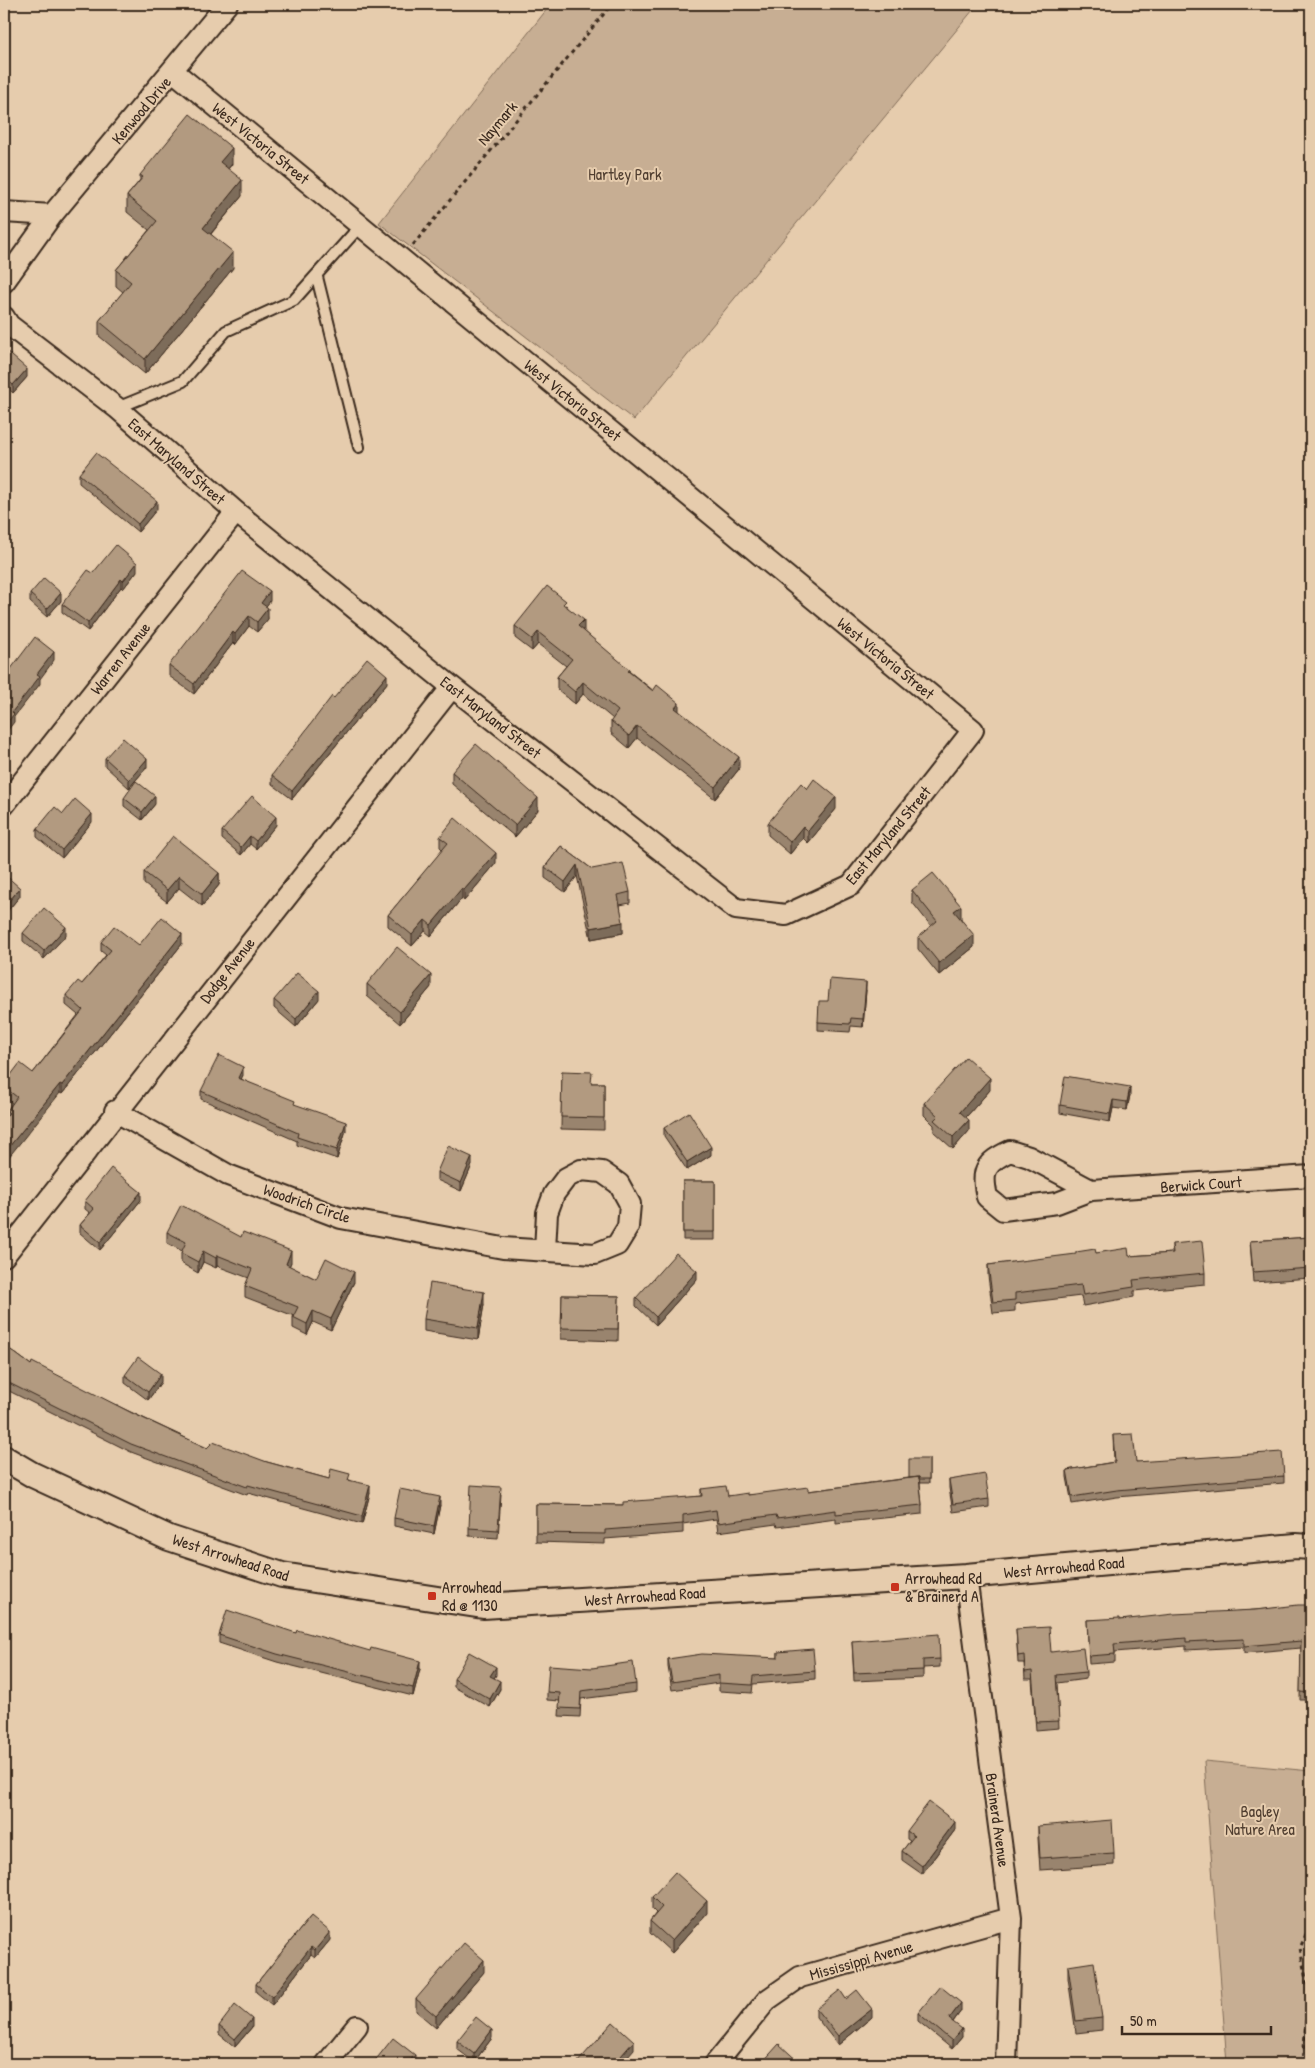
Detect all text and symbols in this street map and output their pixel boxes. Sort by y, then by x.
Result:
street label: Kenwood Drive [106,71,176,149]
street label: Naymark [472,96,522,150]
street label: West Victoria Street [208,97,315,189]
park label: Hartley Park [588,163,662,185]
street label: West Victoria Street [520,354,627,446]
street label: East Maryland Street [124,413,231,510]
street label: West Victoria Street [833,612,940,704]
street label: Warren Avenue [85,617,156,699]
street label: East Maryland Street [436,671,546,764]
street label: East Maryland Street [840,781,936,889]
street label: Dodge Avenue [194,932,260,1008]
street label: Berwick Court [1160,1170,1243,1198]
street label: Woodrich Circle [261,1178,354,1228]
street label: West Arrowhead Road [170,1528,292,1586]
street label: West Arrowhead Road [1003,1551,1125,1583]
place label: Arrowhead Rd & Brainerd A [905,1567,982,1607]
place label: Arrowhead Rd @ 1130 [442,1576,502,1616]
street label: West Arrowhead Road [584,1581,706,1611]
marker: Arrowhead Rd & Brainerd A [889,1581,901,1593]
marker: Arrowhead Rd @ 1130 [426,1590,438,1602]
street label: Brainerd Avenue [981,1772,1016,1869]
park label: Bagley Nature Area [1225,1800,1295,1840]
street label: Mississippi Avenue [807,1935,916,1985]
scale bar [1122,2003,1271,2035]
text: 50 m [1130,2010,1157,2031]

